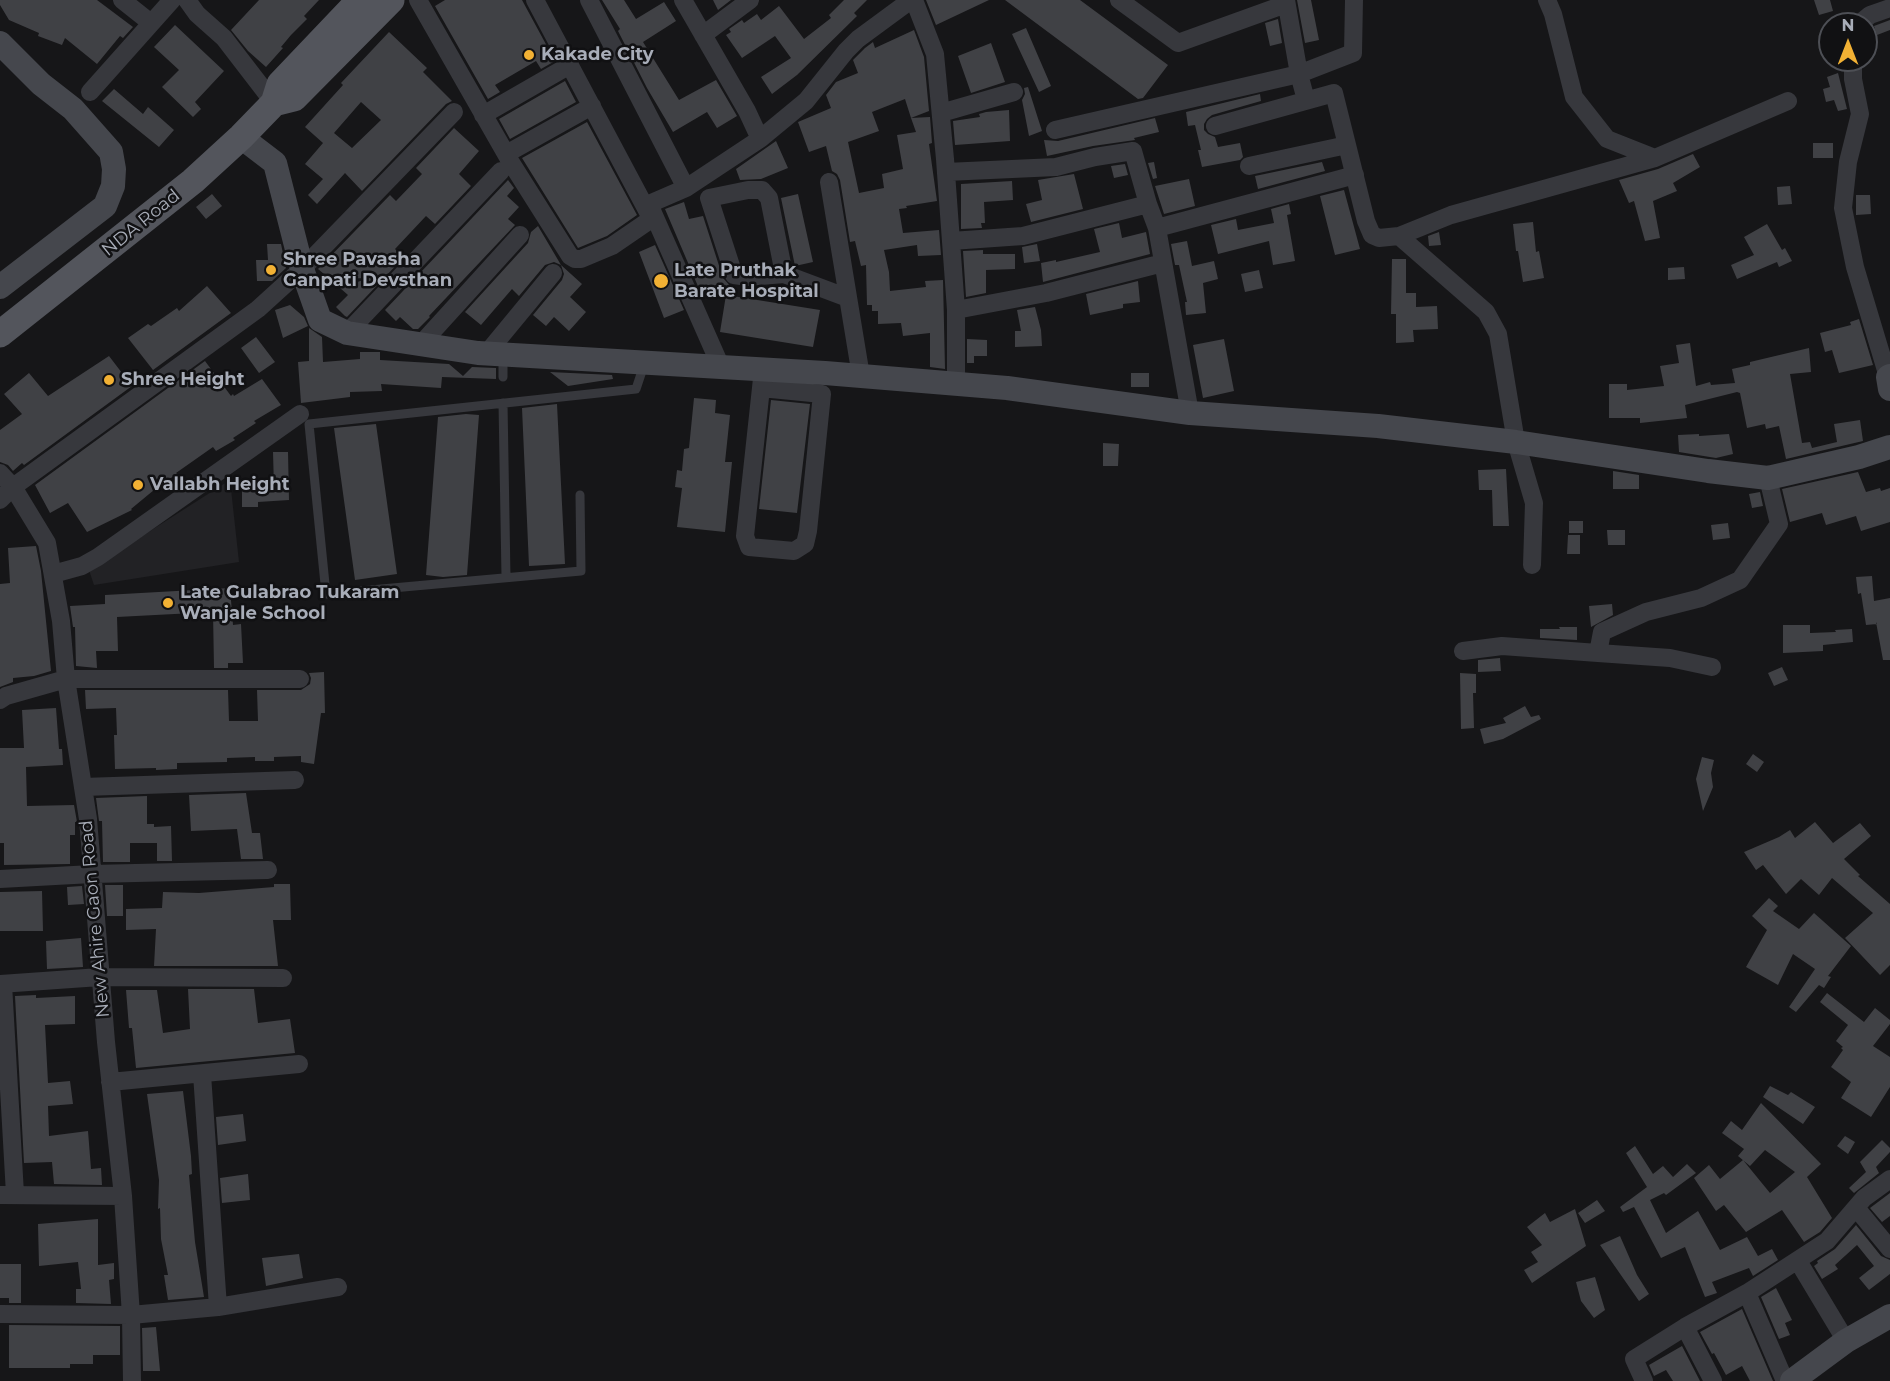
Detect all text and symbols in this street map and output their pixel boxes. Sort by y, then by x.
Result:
north arrow [1818,12,1878,72]
text: N [1842,16,1854,35]
place label: Kakade City [541,44,654,66]
marker: Kakade City [522,48,536,62]
street label: NDA Road [98,185,184,261]
place label: Shree Pavasha Ganpati Devsthan [283,249,452,292]
place label: Late Pruthak Barate Hospital [674,260,819,302]
marker: Shree Pavasha Ganpati Devsthan [264,263,278,277]
marker: Late Pruthak Barate Hospital [652,272,670,290]
place label: Shree Height [121,369,245,391]
marker: Shree Height [102,373,116,387]
place label: Vallabh Height [150,474,290,496]
marker: Vallabh Height [131,478,145,492]
place label: Late Gulabrao Tukaram Wanjale School [180,582,399,624]
marker: Late Gulabrao Tukaram Wanjale School [161,596,175,610]
street label: New Ahire Gaon Road [76,819,114,1019]

